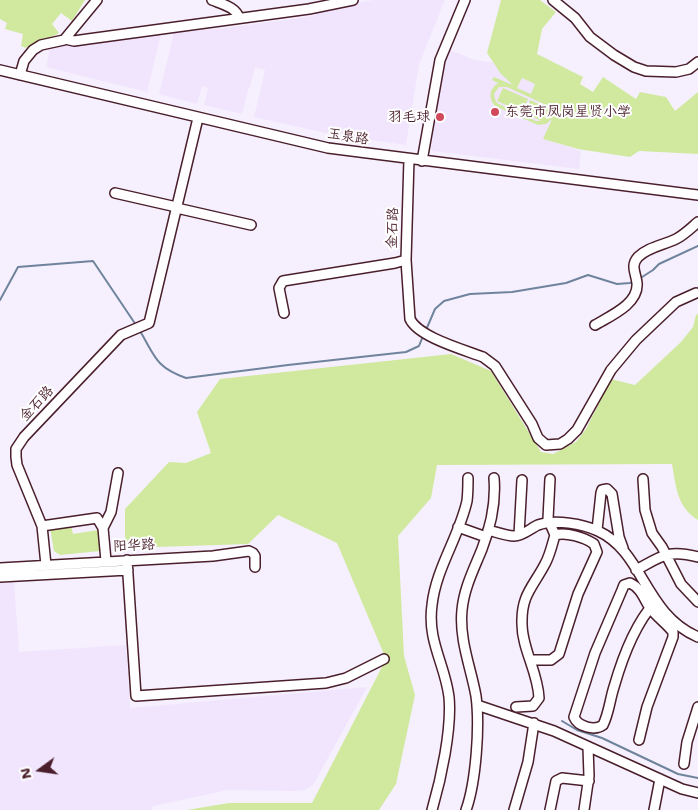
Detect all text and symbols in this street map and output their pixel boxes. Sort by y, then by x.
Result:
place label: 东莞市凤岗星贤小学 [505,104,631,120]
marker: 东莞市凤岗星贤小学 [489,106,501,118]
place label: 羽毛球 [388,109,430,125]
marker: 羽毛球 [434,111,446,123]
street label: 玉泉路 [326,125,370,149]
street label: 金石路 [384,207,402,249]
street label: 金石路 [17,383,57,425]
street label: 阳华路 [113,537,155,555]
north arrow [15,745,65,795]
text: N [15,766,36,781]

